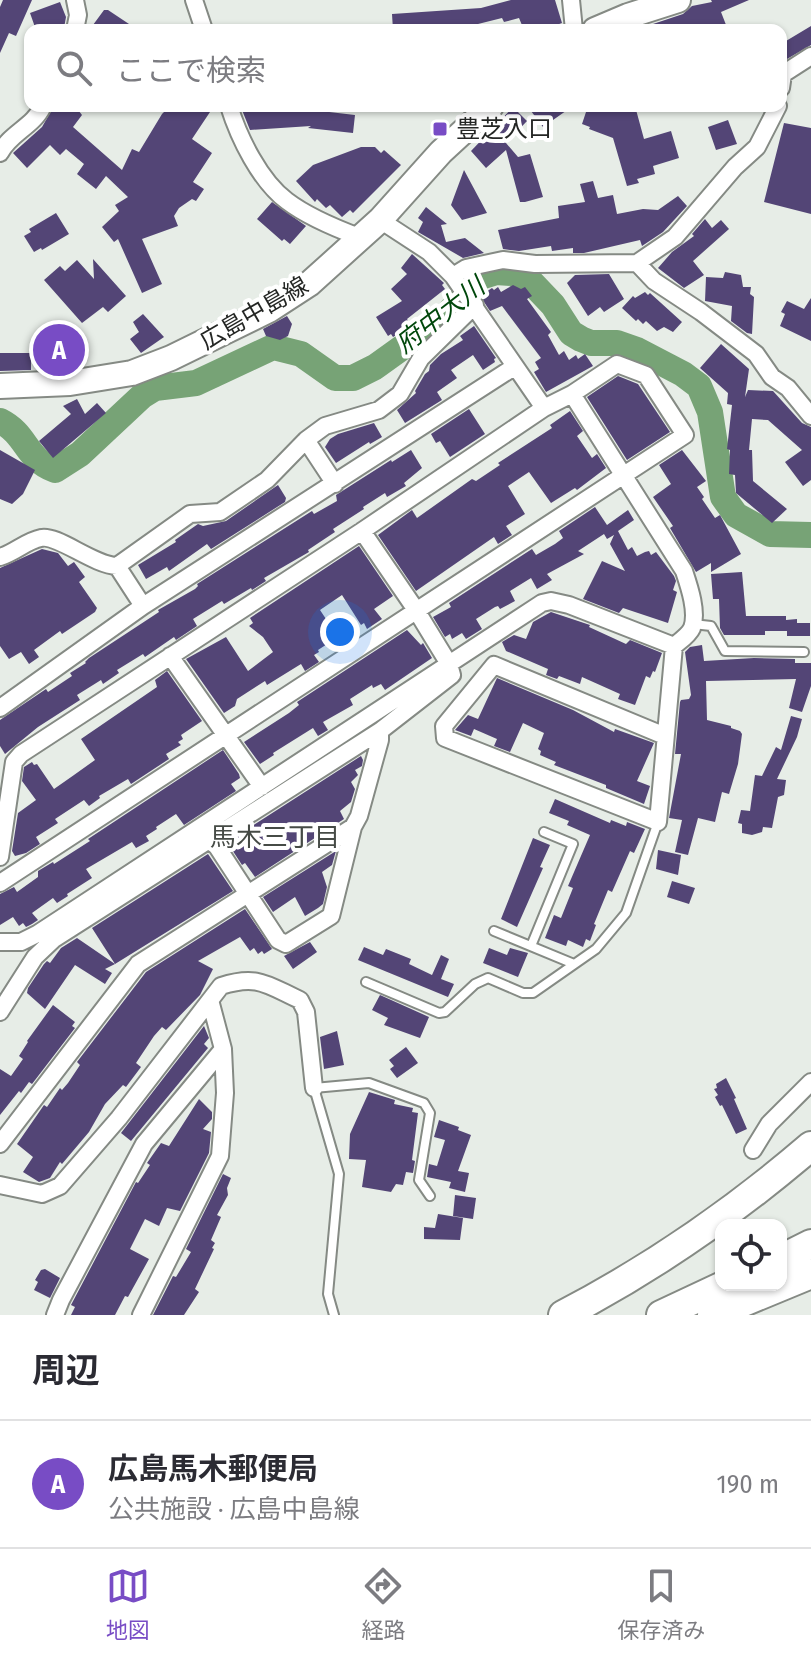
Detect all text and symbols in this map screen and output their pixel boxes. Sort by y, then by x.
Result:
search box [24,24,787,112]
icon: search [52,46,96,90]
text: ここで検索 [116,53,266,89]
place label: 豊芝入口 [456,115,552,143]
marker: 豊芝入口 [431,120,449,138]
water label: 府中大川 [390,269,493,360]
street label: 広島中島線 [195,271,313,355]
pin: A [33,320,85,380]
your location [320,612,360,652]
district label: 馬木三丁目 [210,822,340,853]
map controls [715,1219,787,1291]
button: locate [715,1219,787,1291]
text: 周辺 [32,1350,100,1391]
text: 広島馬木郵便局 [108,1451,318,1487]
text: A [51,1469,65,1500]
text: 190 m [717,1469,779,1500]
text: 公共施設 · 広島中島線 [108,1494,360,1525]
tab: 地図 [106,1564,150,1644]
tab: 経路 [361,1564,405,1644]
tab: 保存済み [617,1564,705,1644]

